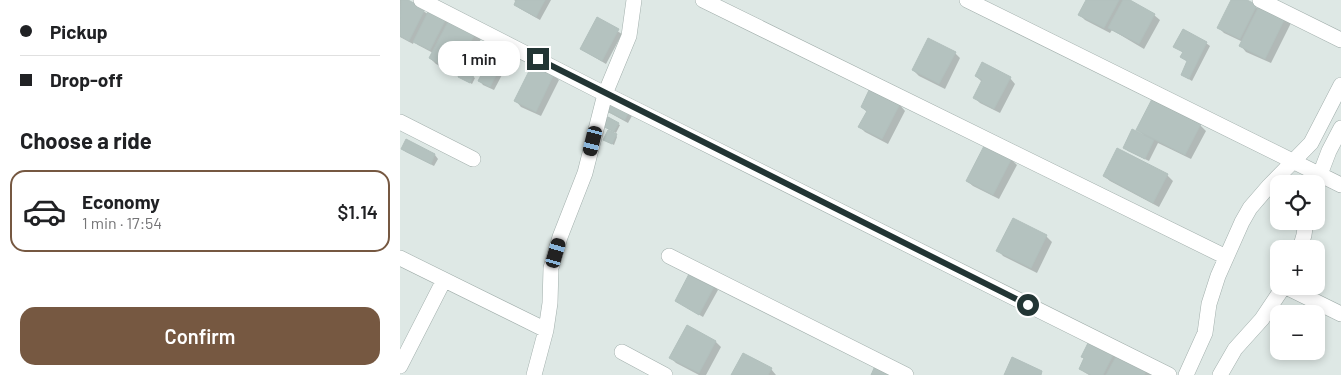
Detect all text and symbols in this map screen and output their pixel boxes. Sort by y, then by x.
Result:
text: Pickup [50,20,108,43]
callout: 1 min [438,42,520,76]
route end [527,48,549,70]
text: 1 min [462,49,496,68]
text: Drop-off [50,68,123,91]
car [582,125,603,157]
text: Choose a ride [20,127,152,153]
map controls [1270,175,1325,360]
button: locate [1270,175,1325,230]
icon: car [22,189,67,234]
text: Economy [82,190,160,213]
text: $1.14 [338,200,378,223]
text: 1 min · 17:54 [82,213,162,232]
car [544,237,567,269]
button: + [1270,240,1325,295]
route start [1017,294,1039,316]
button: − [1270,305,1325,360]
button: Confirm [20,307,380,365]

